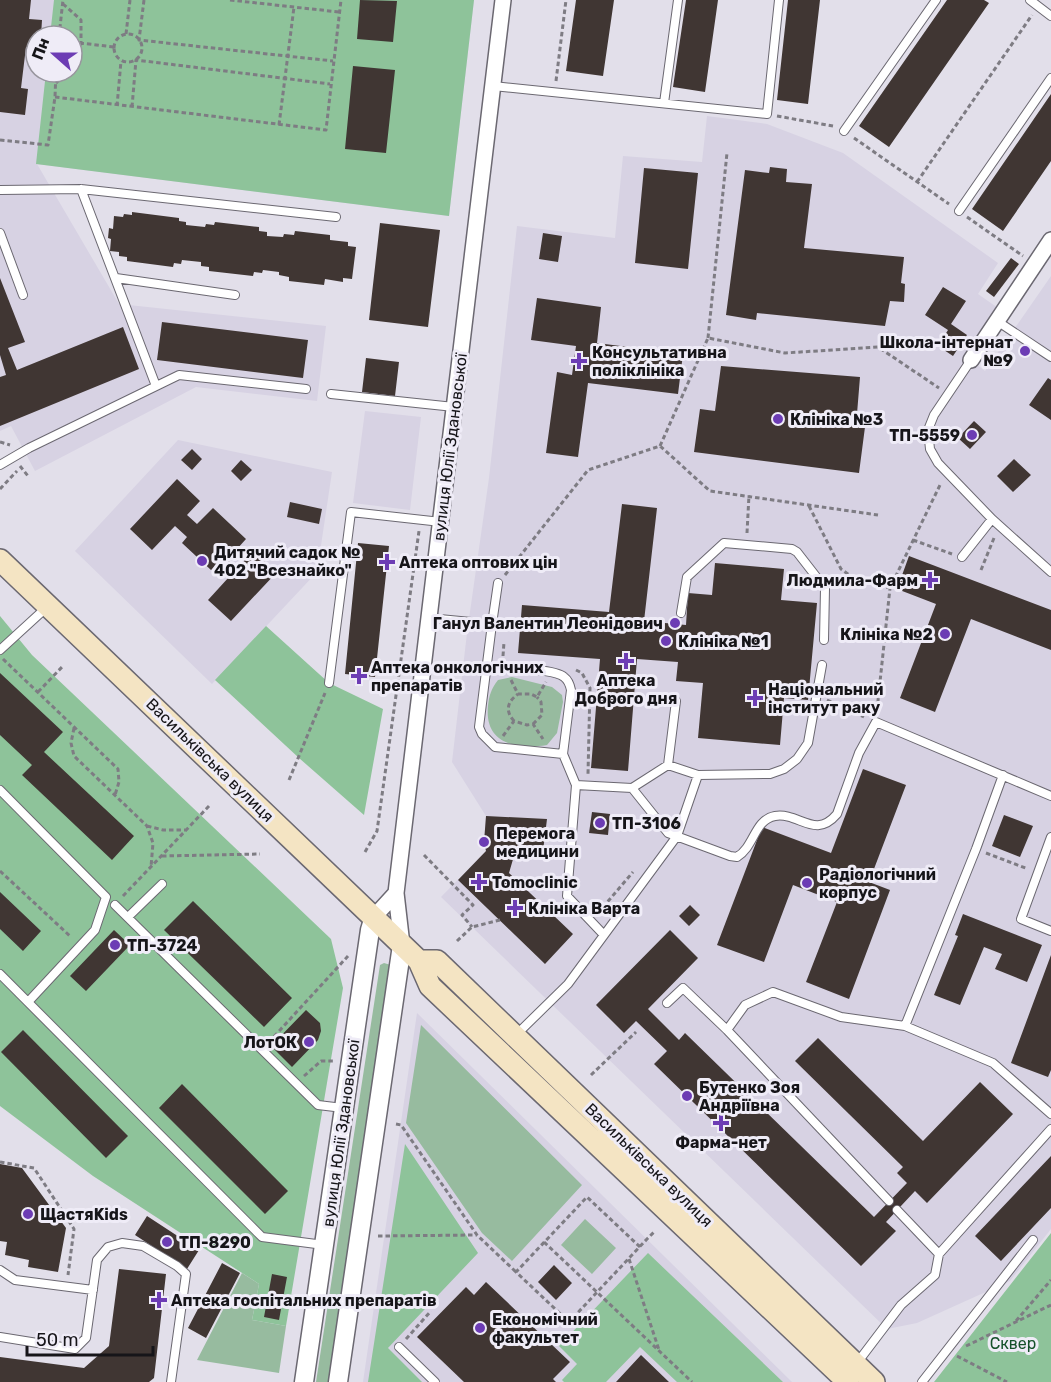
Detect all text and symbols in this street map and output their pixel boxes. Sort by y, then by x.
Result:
north arrow [24,24,84,84]
text: Пн [28,35,53,63]
place label: Школа-інтернат №9 [880,333,1013,370]
place label: Консультативна поліклініка [592,343,727,380]
marker: Школа-інтернат №9 [1018,344,1032,358]
street label: вулиця Юлії Здановської [429,351,471,542]
marker: Консультативна поліклініка [570,352,588,370]
place label: Клініка №3 [790,410,883,429]
marker: Клініка №3 [771,412,785,426]
place label: ТП-5559 [889,426,960,445]
marker: ТП-5559 [965,428,979,442]
place label: Дитячий садок № 402 "Всезнайко" [214,543,360,580]
place label: Аптека оптових цін [399,553,558,572]
marker: Дитячий садок № 402 "Всезнайко" [195,554,209,568]
marker: Аптека оптових цін [380,555,394,569]
place label: Людмила-Фарм [787,571,918,590]
marker: Людмила-Фарм [923,573,937,587]
place label: Ганул Валентин Леонідович [433,614,663,633]
marker: Ганул Валентин Леонідович [668,616,682,630]
place label: Клініка №2 [840,625,933,644]
marker: Клініка №2 [938,627,952,641]
place label: Клініка №1 [678,632,769,651]
marker: Клініка №1 [659,634,673,648]
marker: Аптека Доброго дня [619,654,633,668]
place label: Аптека онкологічних препаратів [371,658,544,695]
marker: Аптека онкологічних препаратів [352,669,366,683]
place label: Аптека Доброго дня [575,671,677,708]
place label: Національний інститут раку [768,680,883,717]
marker: Національний інститут раку [746,689,764,707]
street label: Васильківська вулиця [142,694,278,826]
place label: ТП-3106 [612,814,681,833]
marker: ТП-3106 [593,816,607,830]
place label: Перемога медицини [496,824,579,861]
marker: Перемога медицини [477,835,491,849]
place label: Радіологічний корпус [819,865,936,902]
marker: Tomoclinic [470,873,488,891]
place label: Tomoclinic [492,873,578,892]
marker: Радіологічний корпус [800,876,814,890]
marker: Клініка Варта [506,899,524,917]
place label: Клініка Варта [528,899,640,918]
place label: ТП-3724 [127,936,197,955]
marker: ТП-3724 [108,938,122,952]
place label: ЛотОК [244,1033,297,1052]
marker: ЛотОК [302,1035,316,1049]
street label: вулиця Юлії Здановської [318,1037,364,1228]
place label: Бутенко Зоя Андріївна [699,1078,800,1115]
marker: Бутенко Зоя Андріївна [680,1089,694,1103]
street label: Васильківська вулиця [581,1099,717,1231]
marker: Фарма-нет [714,1116,728,1130]
place label: Фарма-нет [675,1133,767,1152]
place label: ЩастяKids [40,1205,128,1224]
marker: ЩастяKids [21,1207,35,1221]
place label: ТП-8290 [179,1233,251,1252]
marker: ТП-8290 [160,1235,174,1249]
place label: Аптека госпітальних препаратів [171,1291,437,1310]
marker: Аптека госпітальних препаратів [152,1293,166,1307]
place label: Економічний факультет [492,1310,598,1347]
scale bar [27,1319,153,1357]
marker: Економічний факультет [473,1321,487,1335]
text: 50 m [36,1329,79,1351]
park label: Сквер [990,1334,1036,1353]

